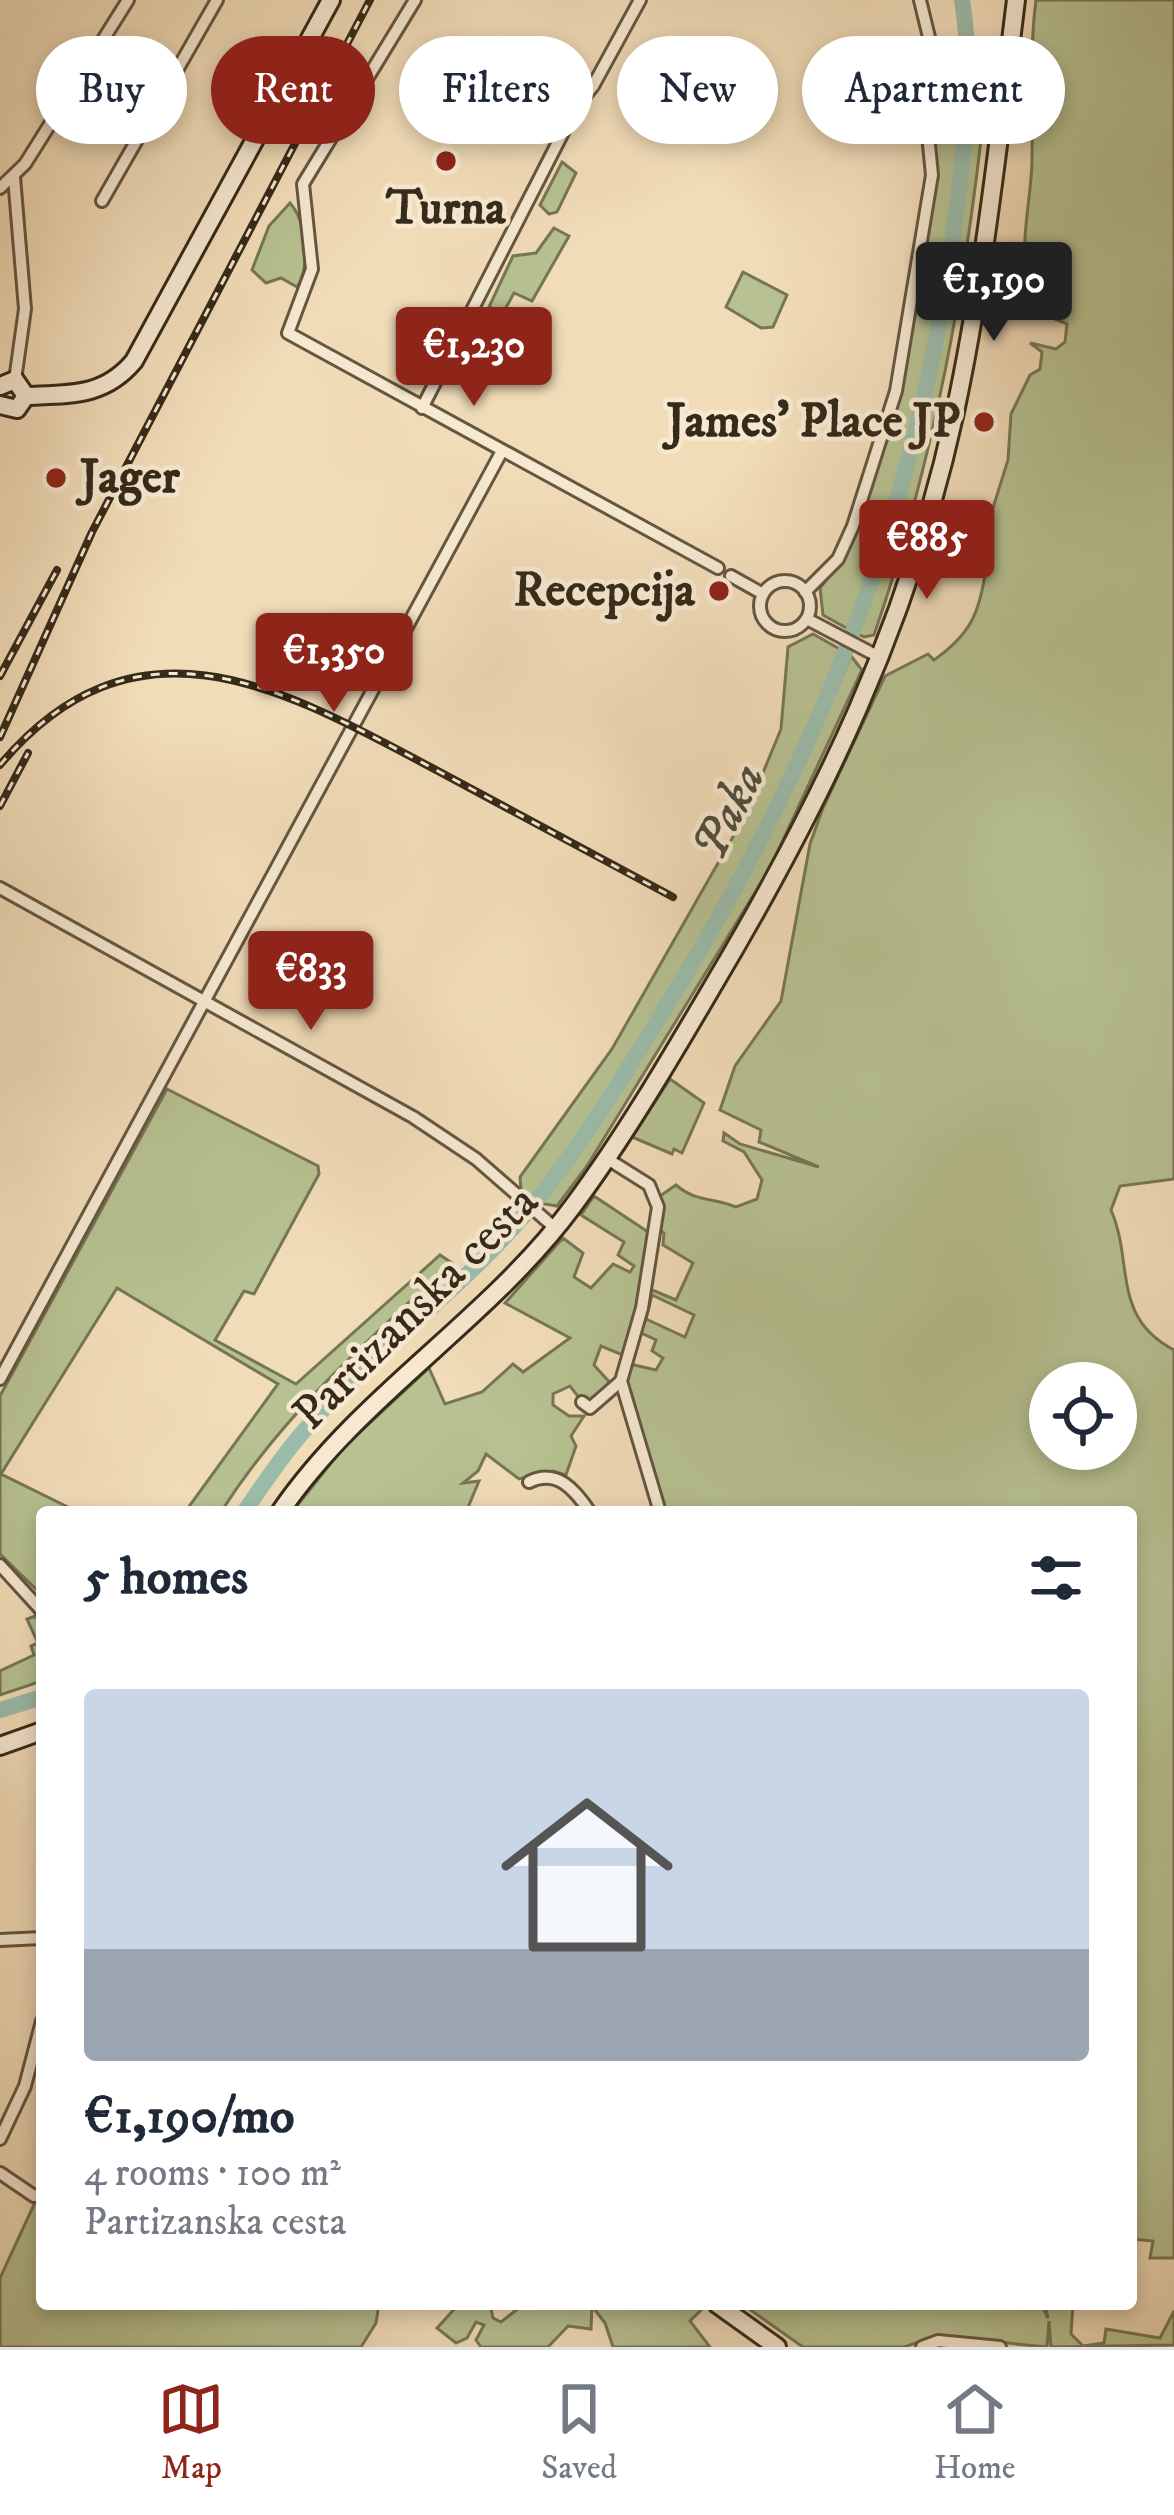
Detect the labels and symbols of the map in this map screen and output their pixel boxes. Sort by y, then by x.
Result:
marker: Turna [433,148,459,174]
place label: Turna [385,179,506,239]
pin: €1,190 [896,242,1092,344]
pin: €1,230 [376,307,572,409]
place label: James' Place JP [662,392,960,452]
marker: James' Place JP [971,409,997,435]
place label: Jager [75,448,181,508]
marker: Jager [43,465,69,491]
pin: €885 [856,500,998,602]
place label: Recepcija [514,561,696,622]
marker: Recepcija [706,578,732,604]
pin: €1,350 [236,613,432,715]
water label: Paka [678,752,780,872]
pin: €833 [240,931,382,1033]
street label: Partizanska cesta [281,1172,552,1443]

